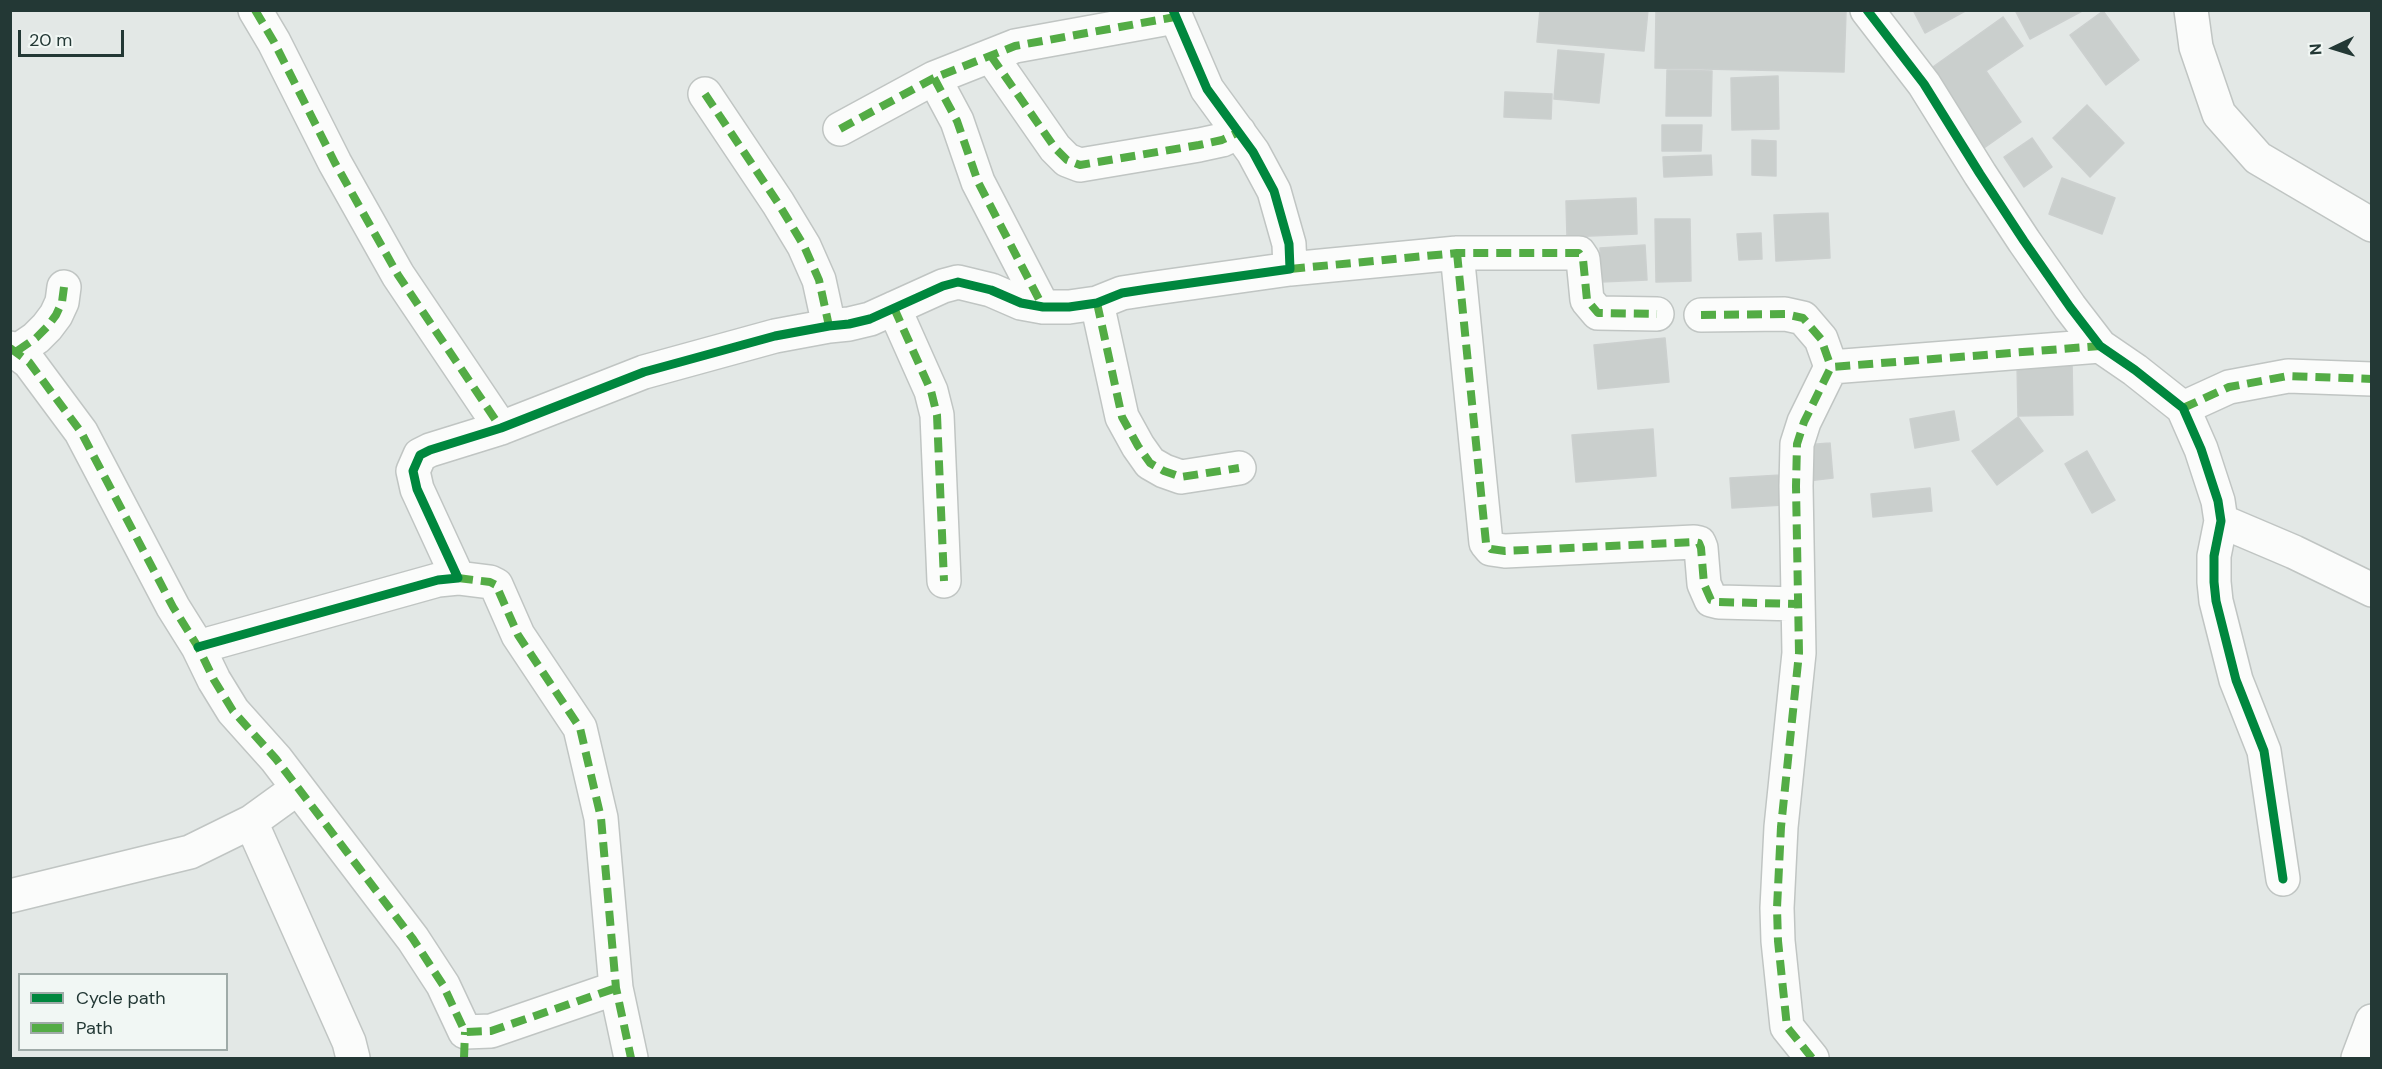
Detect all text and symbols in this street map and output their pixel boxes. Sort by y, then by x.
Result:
scale bar [21,18,128,56]
north arrow [2304,18,2364,78]
text: 20 m [29,28,72,52]
text: N [2305,43,2326,56]
legend [18,973,228,1051]
text: Cycle path [76,986,166,1010]
text: Path [76,1016,113,1040]

